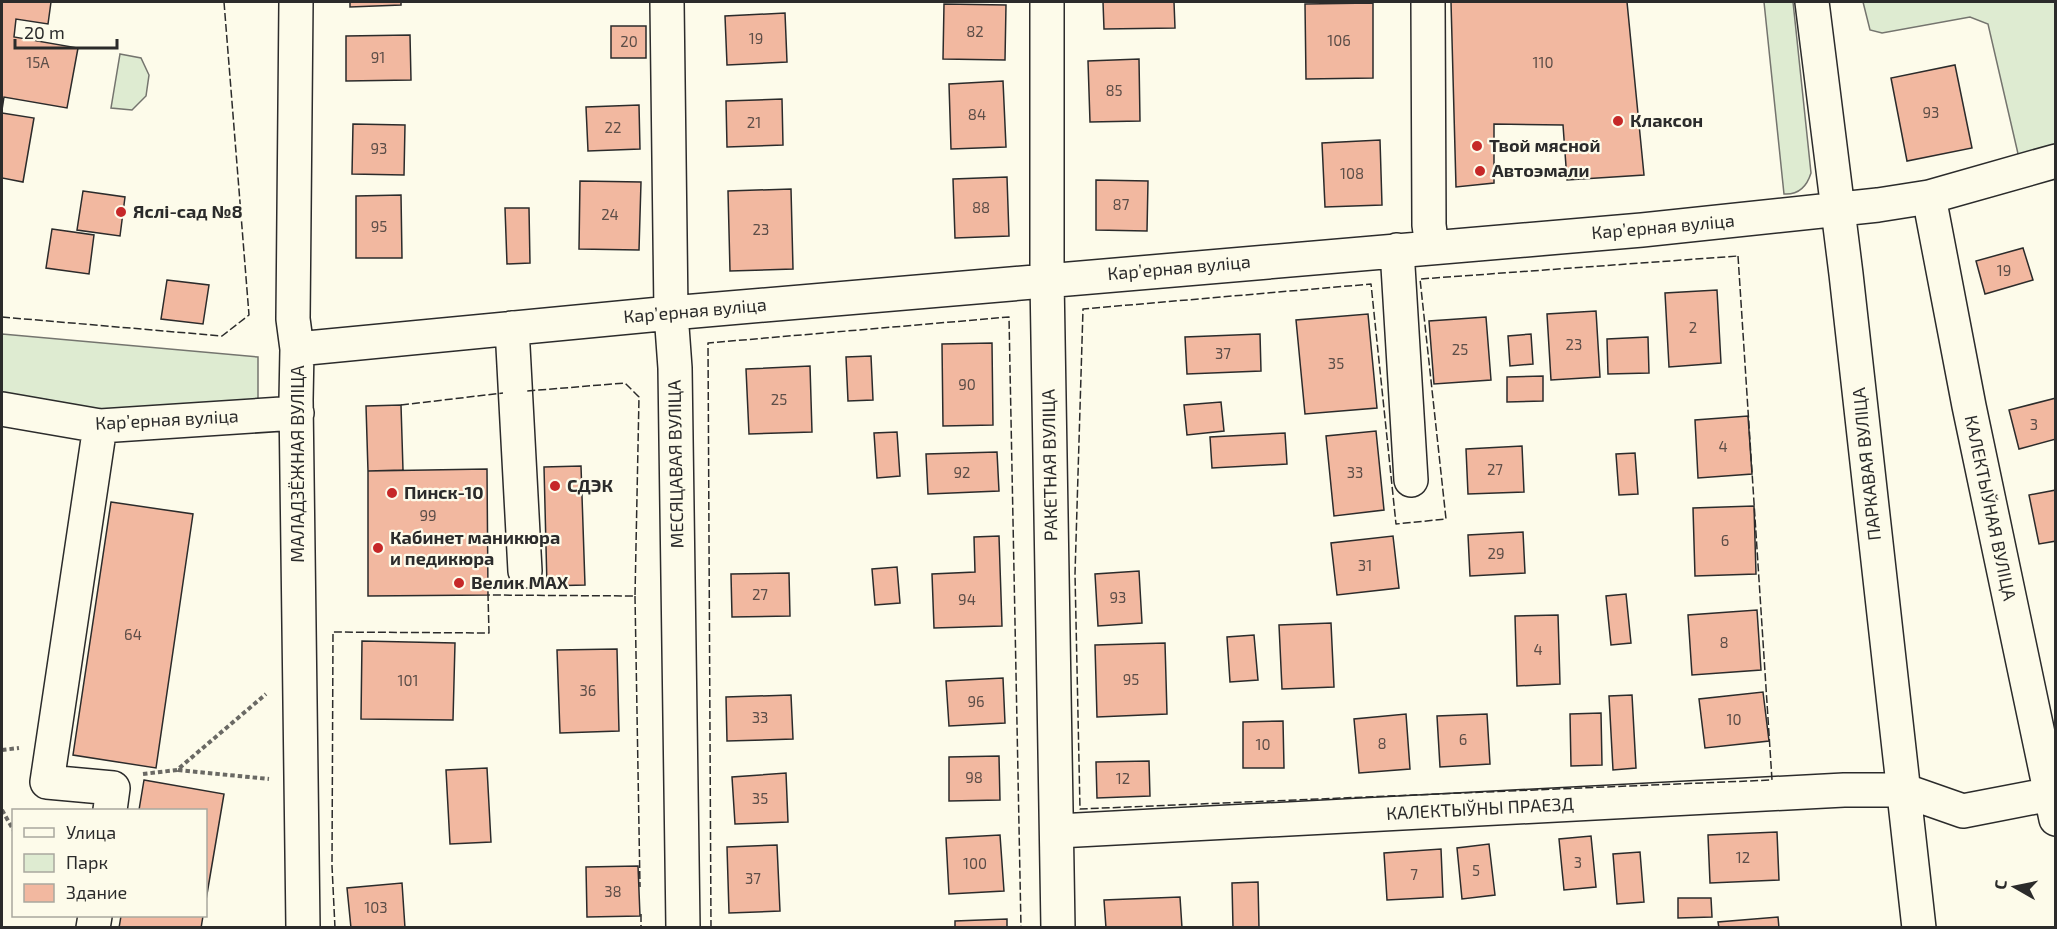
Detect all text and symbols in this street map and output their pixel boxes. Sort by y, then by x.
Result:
scale bar [15,12,117,50]
text: 20 m [24,21,65,43]
house number: 82 [966,22,984,40]
house number: 19 [749,29,763,47]
house number: 106 [1327,31,1351,49]
house number: 20 [620,32,638,50]
house number: 91 [371,48,385,66]
house number: 15А [26,53,50,71]
house number: 110 [1533,53,1554,71]
house number: 85 [1105,81,1123,99]
house number: 93 [1923,103,1939,121]
house number: 84 [968,105,986,123]
place label: Клаксон [1630,109,1703,131]
house number: 21 [747,113,761,131]
marker: Клаксон [1611,114,1625,128]
house number: 22 [605,118,621,136]
place label: Твой мясной [1489,134,1600,156]
house number: 93 [371,139,387,157]
marker: Твой мясной [1470,139,1484,153]
place label: Автоэмали [1492,159,1589,181]
house number: 108 [1340,164,1364,182]
marker: Автоэмали [1473,164,1487,178]
house number: 87 [1113,195,1130,213]
house number: 88 [972,198,990,216]
place label: Яслі-сад №8 [133,200,243,222]
marker: Яслі-сад №8 [114,205,128,219]
house number: 24 [601,205,619,223]
street label: Карʼерная вуліца [1590,209,1735,243]
house number: 95 [371,217,387,235]
house number: 23 [753,220,769,238]
street label: Карʼерная вуліца [1106,250,1251,284]
house number: 19 [1997,261,2011,279]
street label: Карʼерная вуліца [622,293,767,327]
house number: 2 [1689,318,1697,336]
house number: 23 [1566,335,1582,353]
house number: 25 [1452,340,1468,358]
house number: 37 [1215,344,1231,362]
house number: 35 [1328,354,1344,372]
street label: МАЛАДЗЁЖНАЯ ВУЛІЦА [286,364,308,563]
house number: 90 [958,375,976,393]
street label: МЕСЯЦАВАЯ ВУЛІЦА [663,379,687,549]
street label: ПАРКАВАЯ ВУЛІЦА [1847,386,1885,542]
street label: РАКЕТНАЯ ВУЛІЦА [1037,388,1061,541]
house number: 25 [771,390,787,408]
street label: Карʼерная вуліца [95,404,239,434]
street label: КАЛЕКТЫЎНАЯ ВУЛІЦА [1961,413,2022,603]
house number: 3 [2030,415,2038,433]
house number: 4 [1718,437,1728,455]
house number: 27 [1487,460,1503,478]
house number: 92 [953,463,971,481]
house number: 33 [1347,463,1363,481]
place label: СДЭК [567,474,614,496]
marker: СДЭК [548,479,562,493]
place label: Пинск-10 [404,481,484,503]
marker: Пинск-10 [385,486,399,500]
house number: 99 [419,506,437,524]
place label: Кабинет маникюра и педикюра [390,526,560,569]
house number: 6 [1721,531,1729,549]
marker: Кабинет маникюра и педикюра [371,541,385,555]
house number: 29 [1487,544,1505,562]
house number: 31 [1358,556,1372,574]
place label: Велик МАХ [471,571,569,593]
marker: Велик МАХ [452,576,466,590]
house number: 27 [752,585,768,603]
house number: 93 [1110,588,1126,606]
house number: 94 [958,590,976,608]
house number: 64 [124,625,142,643]
house number: 8 [1719,633,1729,651]
house number: 4 [1533,640,1543,658]
house number: 95 [1123,670,1139,688]
house number: 101 [398,671,419,689]
house number: 36 [580,681,596,699]
house number: 96 [967,692,985,710]
house number: 33 [752,708,768,726]
house number: 10 [1726,710,1742,728]
house number: 6 [1459,730,1467,748]
house number: 8 [1377,734,1387,752]
house number: 10 [1255,735,1271,753]
house number: 98 [965,768,983,786]
house number: 12 [1116,769,1130,787]
house number: 35 [752,789,768,807]
street label: КАЛЕКТЫЎНЫ ПРАЕЗД [1386,792,1574,824]
legend [12,809,207,917]
text: Улица [66,821,116,843]
house number: 12 [1736,848,1750,866]
text: Парк [66,851,108,873]
house number: 3 [1574,853,1582,871]
house number: 100 [963,854,987,872]
north arrow [1985,857,2045,917]
house number: 5 [1472,861,1480,879]
house number: 7 [1410,865,1418,883]
house number: 37 [745,869,761,887]
text: С [1990,878,2010,891]
text: Здание [66,881,127,903]
house number: 38 [604,882,622,900]
house number: 103 [364,898,388,916]

